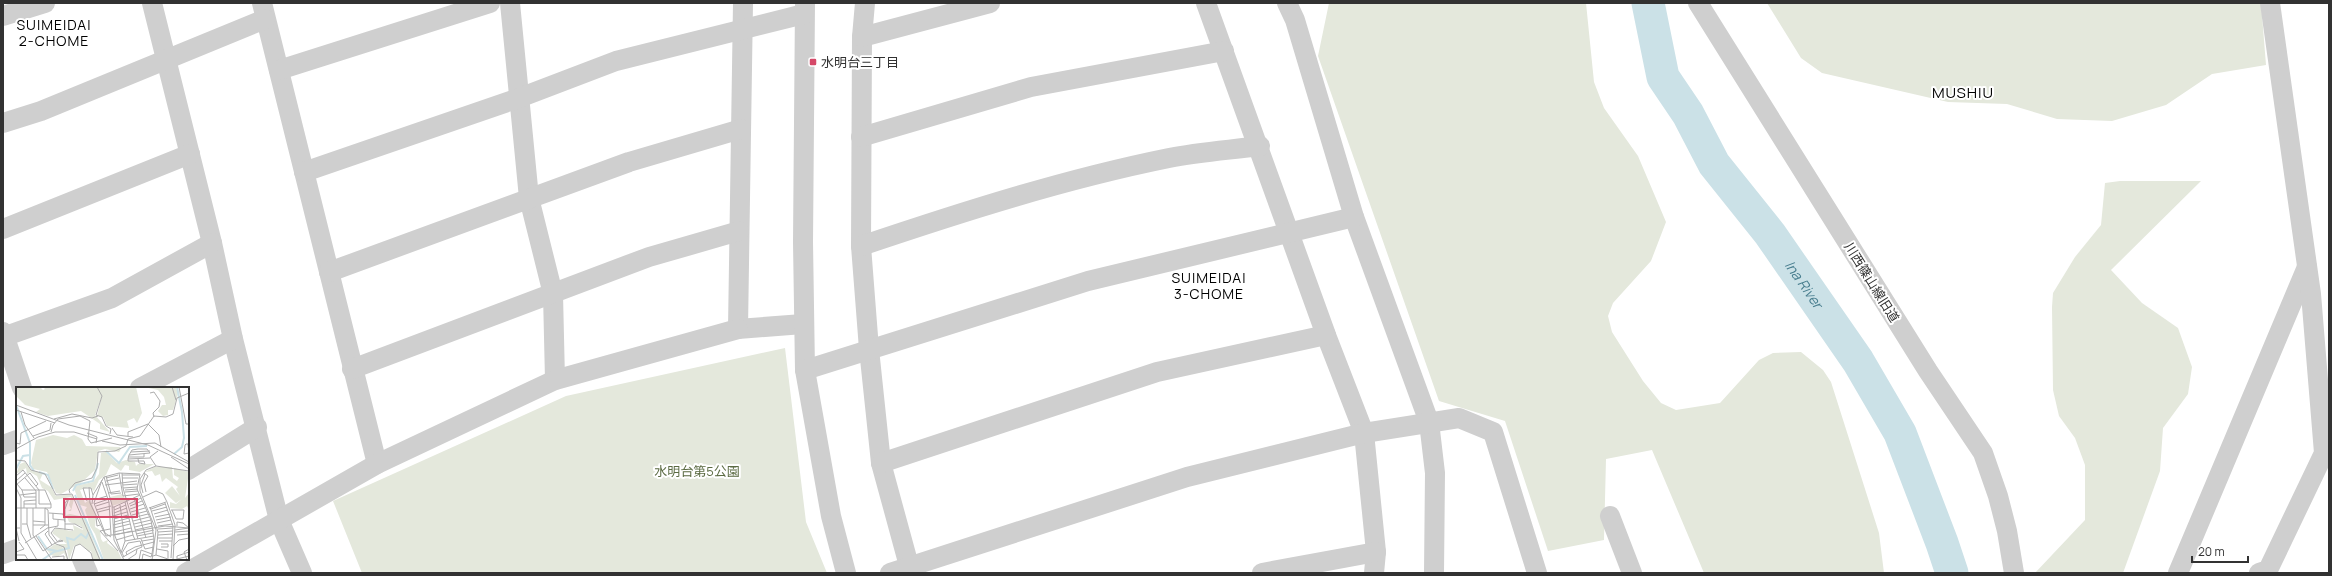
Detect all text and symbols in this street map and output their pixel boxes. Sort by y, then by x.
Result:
district label: SUIMEIDAI 2-CHOME [16,15,92,50]
place label: 水明台三丁目 [821,53,899,71]
marker: 水明台三丁目 [808,57,818,67]
district label: MUSHIU [1932,82,1994,103]
street label: 川西篠山線旧道 [1840,239,1904,325]
water label: Ina River [1781,256,1829,313]
district label: SUIMEIDAI 3-CHOME [1171,268,1247,303]
inset map [16,387,189,560]
park label: 水明台第5公園 [654,462,740,480]
scale bar [2192,538,2248,564]
text: 20 m [2198,543,2225,560]

